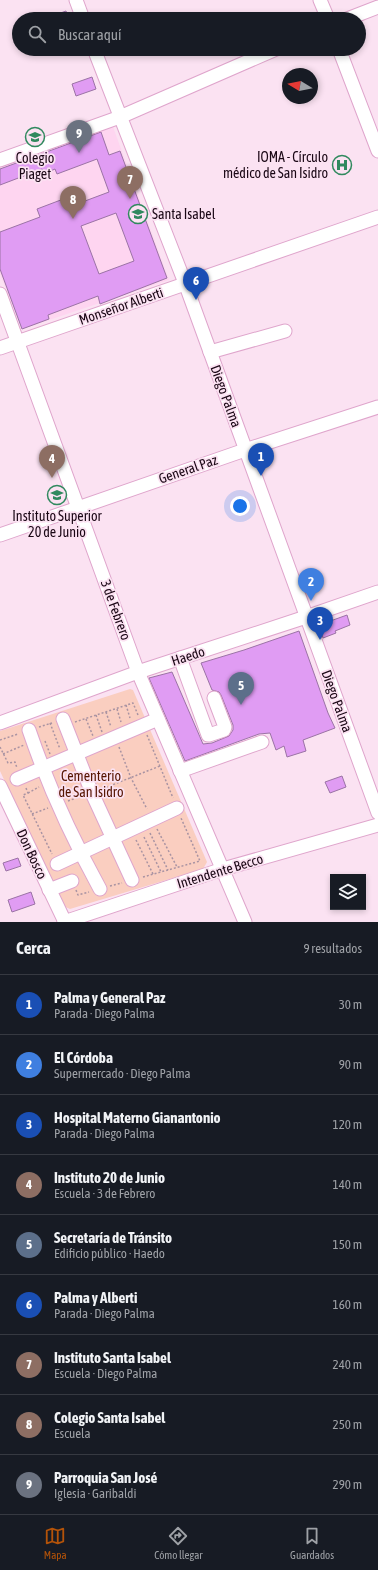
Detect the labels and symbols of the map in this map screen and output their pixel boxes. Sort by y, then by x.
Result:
north arrow [282,68,318,104]
pin: 9 [66,120,92,153]
school or university icon: Colegio Piaget [24,126,46,148]
place label: IOMA - Círculo médico de San Isidro [223,149,328,181]
place label: Colegio Piaget [16,150,54,182]
hospital icon: IOMA - Círculo médico de San Isidro [331,154,353,176]
pin: 7 [117,166,143,199]
pin: 8 [60,186,86,219]
school or university icon: Santa Isabel [127,203,149,225]
place label: Santa Isabel [152,206,216,222]
pin: 6 [183,267,209,300]
street label: Monseñor Alberti [77,284,165,328]
street label: Diego Palma [207,363,245,429]
pin: 1 [248,443,274,476]
pin: 4 [39,445,65,478]
street label: General Paz [157,451,219,487]
school or university icon: Instituto Superior 20 de Junio [46,484,68,506]
your location [230,496,250,516]
place label: Instituto Superior 20 de Junio [12,508,103,540]
pin: 2 [298,568,324,601]
street label: 3 de Febrero [98,578,134,642]
pin: 3 [307,607,333,640]
street label: Haedo [169,643,207,669]
street label: Diego Palma [318,668,356,734]
pin: 5 [228,672,254,705]
park label: Cementerio de San Isidro [58,768,124,800]
street label: Don Bosco [14,827,50,881]
street label: Intendente Becco [175,850,265,892]

